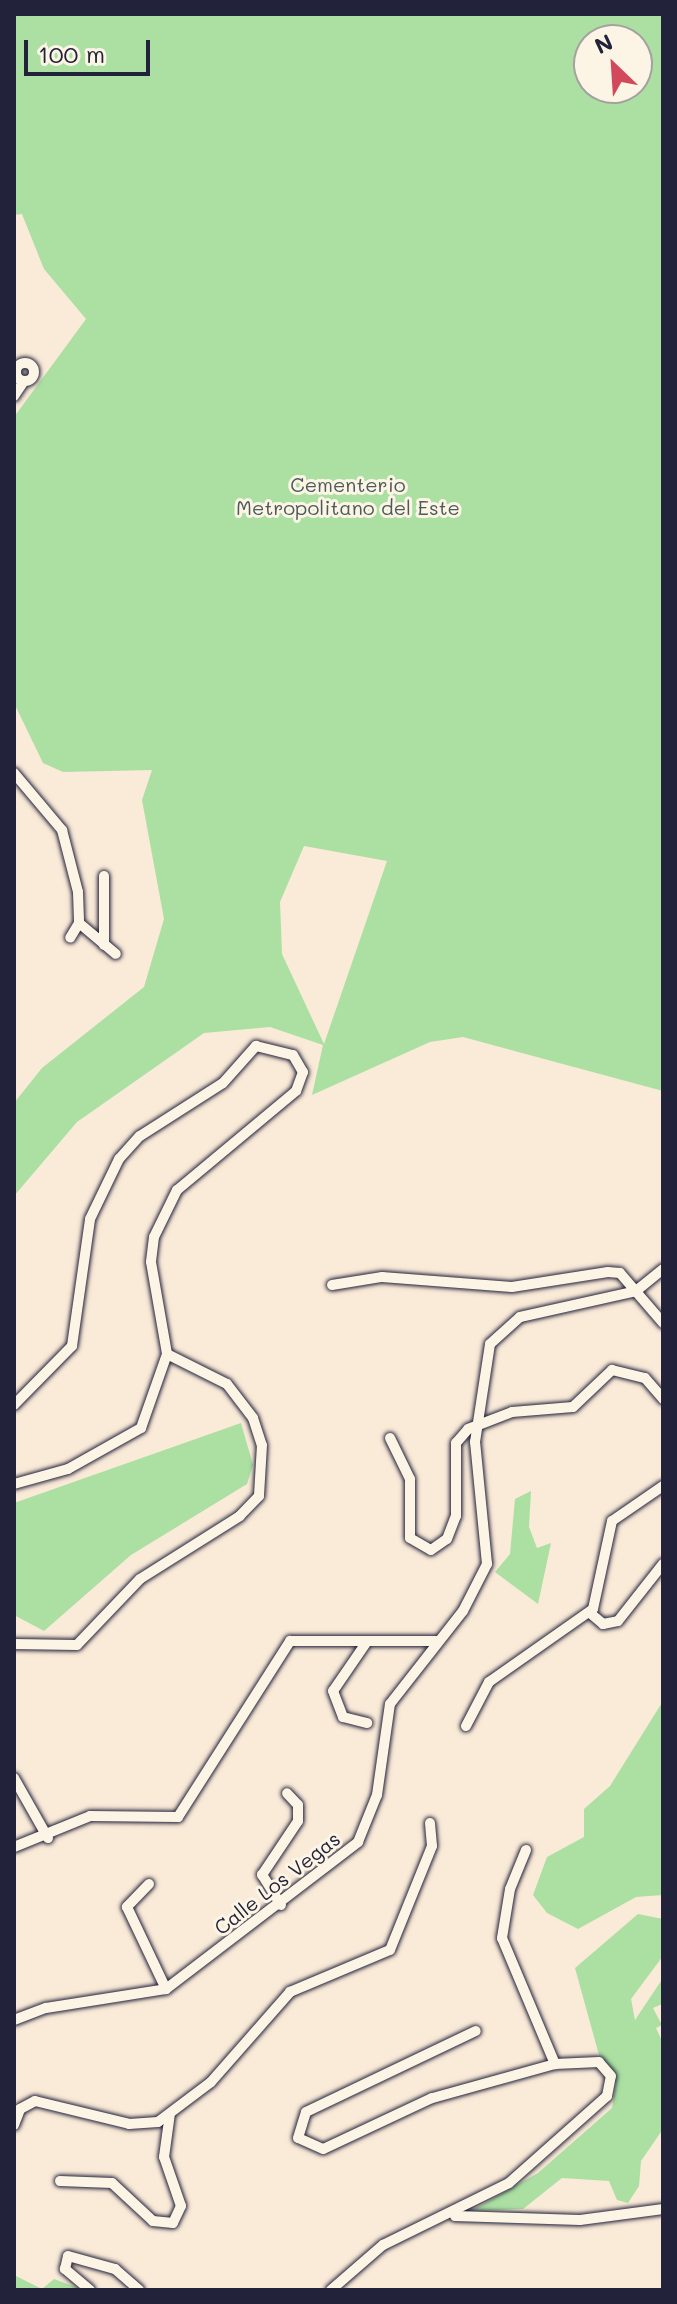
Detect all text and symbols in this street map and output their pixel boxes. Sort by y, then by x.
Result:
scale bar [28,24,154,74]
north arrow [573,24,653,104]
text: N [590,27,617,60]
text: 100 m [38,38,105,69]
park label: Cementerio Metropolitano del Este [236,472,460,519]
street label: Calle Los Vegas [209,1826,345,1940]

